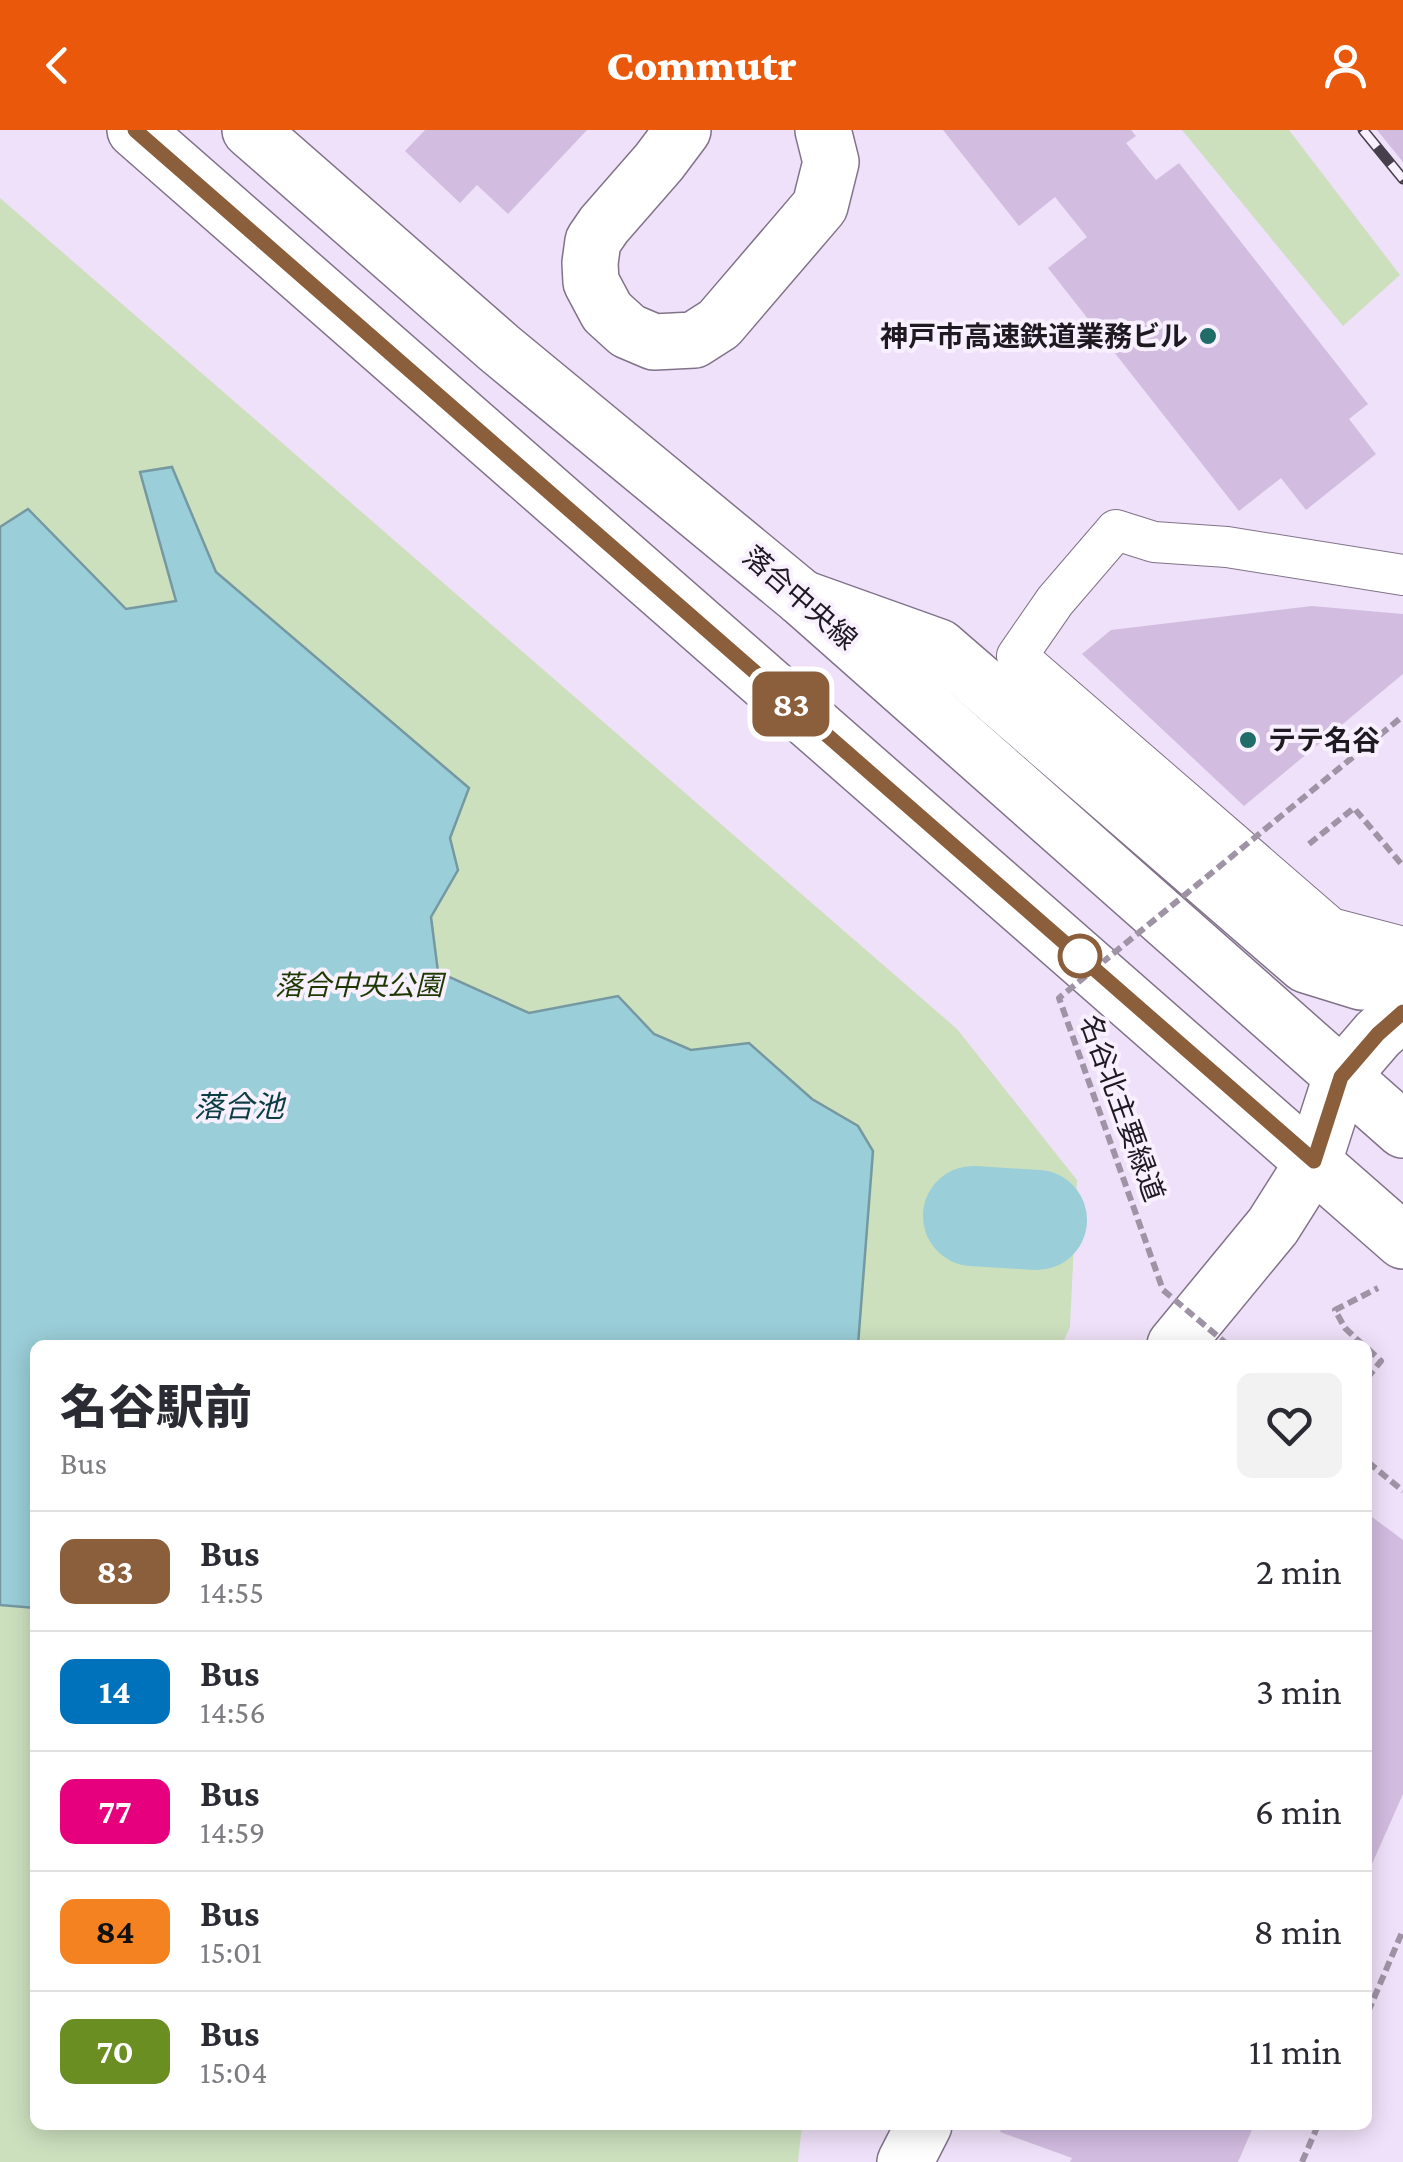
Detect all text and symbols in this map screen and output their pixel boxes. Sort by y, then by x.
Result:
icon: back [30,38,85,93]
icon: person [1318,38,1373,93]
text: Commutr [606,40,797,90]
place label: 神戸市高速鉄道業務ビル [880,321,1188,352]
marker: 神戸市高速鉄道業務ビル [1197,325,1219,347]
street label: 落合中央線 [737,540,863,656]
line badge: 83 [746,672,836,736]
text: 83 [772,685,810,724]
place label: テテ名谷 [1268,725,1380,756]
marker: テテ名谷 [1237,729,1259,751]
unlabelled marker [1059,935,1101,977]
park label: 落合中央公園 [275,970,447,1001]
street label: 名谷北主要緑道 [1074,1011,1170,1205]
water label: 落合池 [194,1090,287,1123]
button: heart [1237,1373,1342,1478]
text: 名谷駅前 [60,1381,252,1434]
text: Bus [60,1445,107,1481]
text: Bus [200,1532,259,1574]
text: 2 min [1256,1550,1342,1592]
text: 83 [96,1552,134,1591]
text: 14:55 [200,1574,264,1610]
text: Bus [200,1652,259,1694]
text: 3 min [1256,1670,1342,1712]
text: 14 [99,1672,131,1711]
text: 14:56 [200,1694,266,1730]
text: Bus [200,1772,259,1814]
text: 6 min [1255,1790,1342,1832]
text: 77 [98,1792,132,1831]
text: 14:59 [200,1814,265,1850]
text: Bus [200,1892,259,1934]
text: 8 min [1254,1910,1342,1952]
text: 84 [95,1912,135,1951]
text: 15:01 [200,1934,262,1970]
text: Bus [200,2012,259,2054]
text: 11 min [1249,2030,1342,2072]
text: 70 [96,2032,134,2071]
text: 15:04 [200,2054,267,2090]

